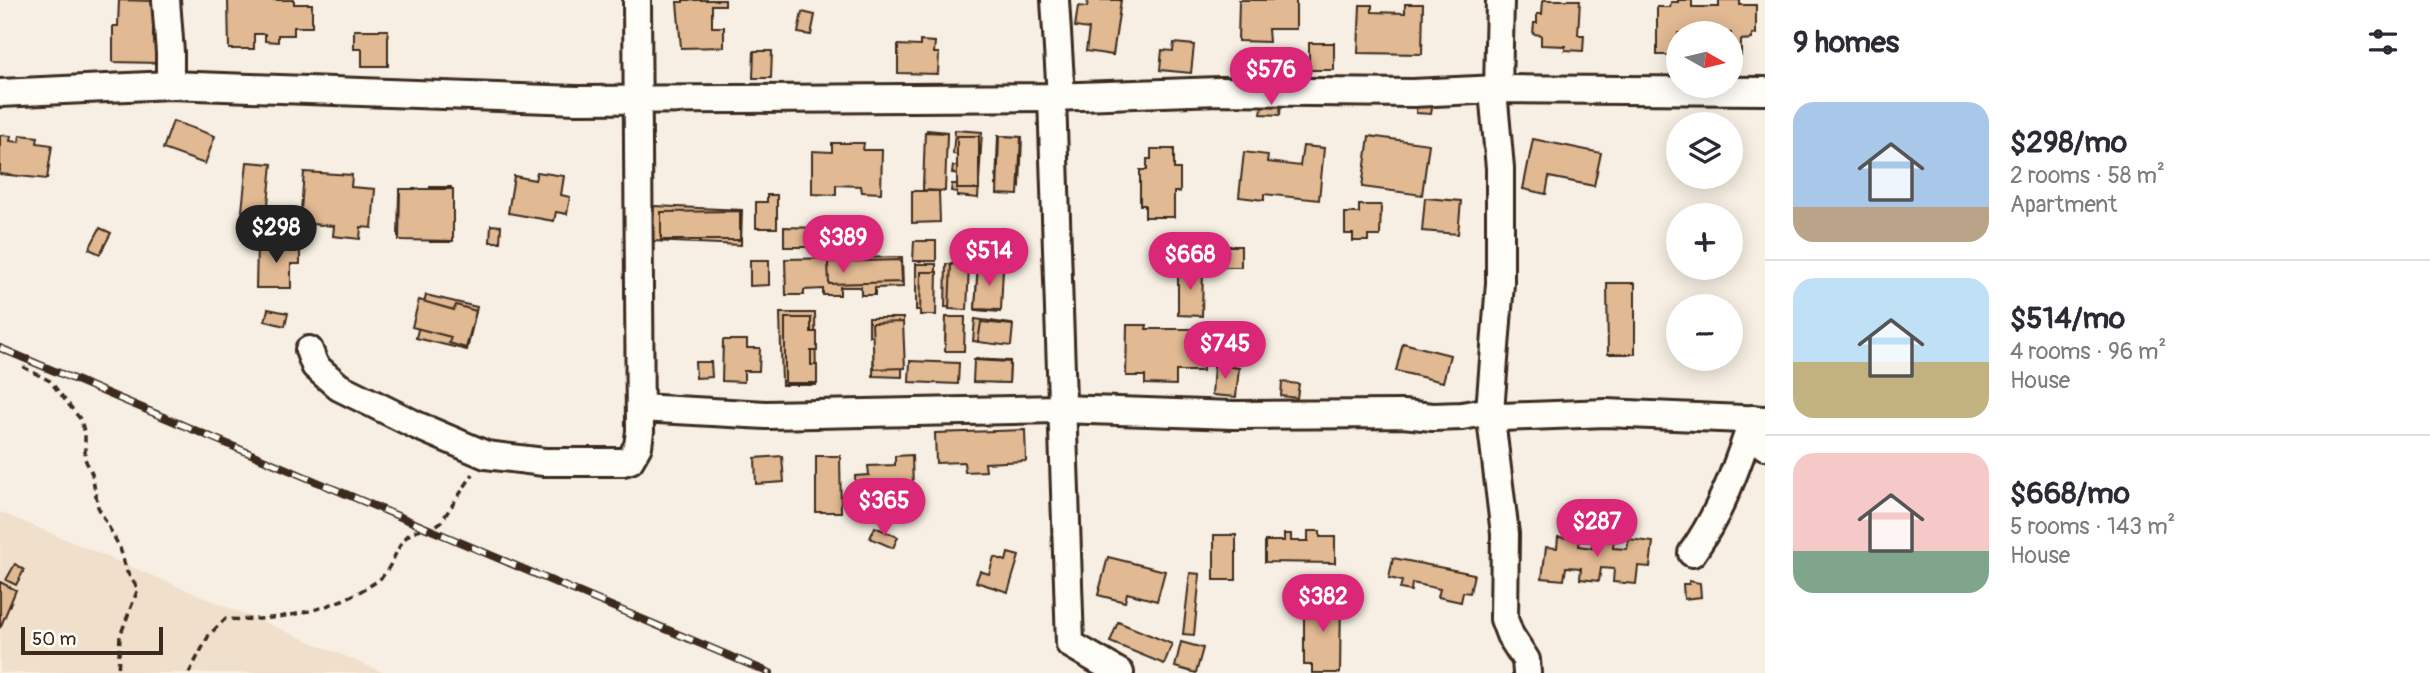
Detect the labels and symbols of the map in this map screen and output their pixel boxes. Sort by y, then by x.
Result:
north arrow [1666,21,1743,98]
pin: $576 [1230,48,1312,107]
pin: $298 [235,205,317,265]
pin: $389 [802,216,884,275]
pin: $514 [948,229,1030,288]
pin: $668 [1149,232,1231,292]
pin: $745 [1184,322,1266,381]
pin: $365 [843,478,925,538]
pin: $287 [1556,500,1638,559]
pin: $382 [1282,574,1364,634]
scale bar [21,624,163,656]

